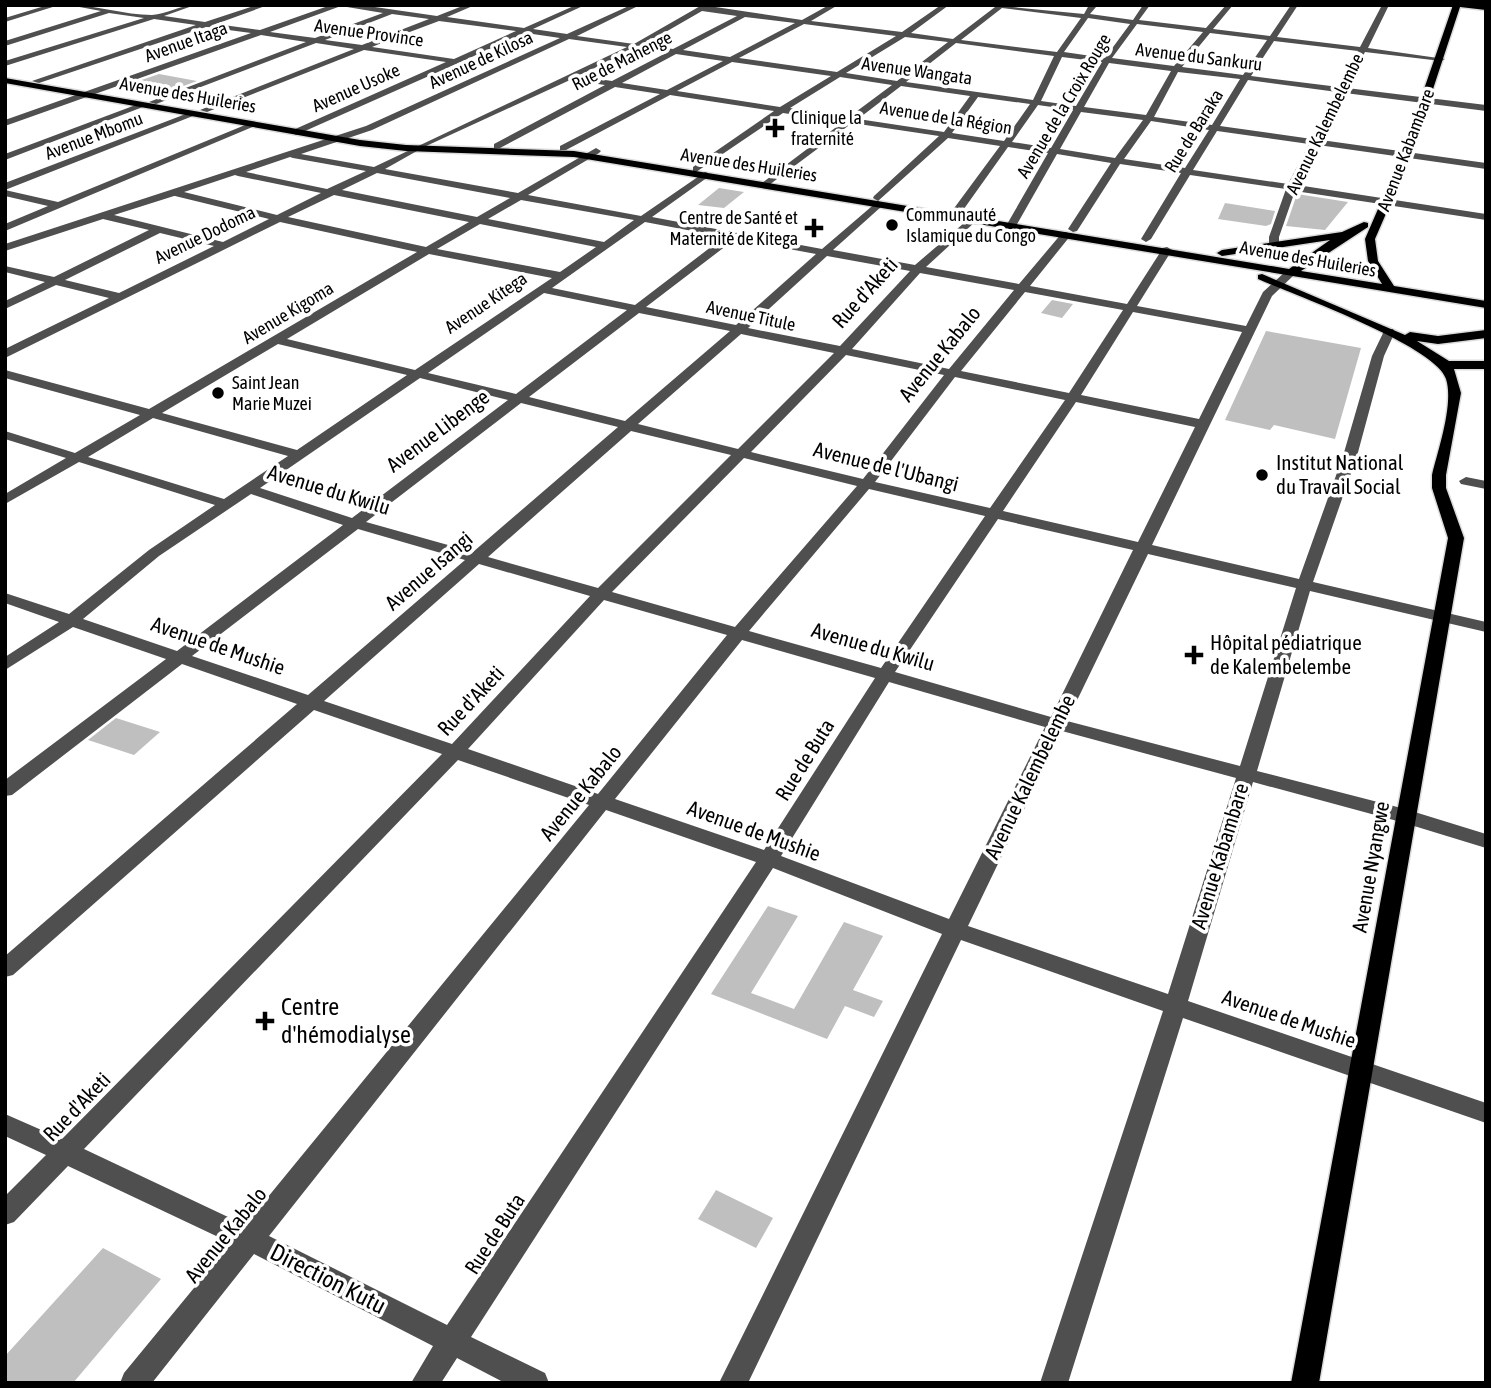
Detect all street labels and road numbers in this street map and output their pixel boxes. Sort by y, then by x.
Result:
street label: Avenue Province [313,14,425,51]
street label: Avenue Itaga [142,17,230,66]
street label: Avenue de Kilosa [426,26,536,93]
street label: Rue de Mahenge [568,26,675,95]
street label: Avenue de la Croix Rouge [1012,30,1115,182]
street label: Avenue du Sankuru [1135,38,1263,75]
street label: Avenue Kalembelembe [1281,50,1368,198]
street label: Avenue Wangata [861,52,974,89]
street label: Avenue Usoke [309,59,403,116]
street label: Avenue des Huileries [118,72,258,117]
street label: Rue de Baraka [1160,85,1227,176]
street label: Avenue Kabambare [1373,86,1439,214]
street label: Avenue de la Région [879,97,1014,138]
street label: Avenue Mbomu [42,107,146,164]
street label: Avenue des Huileries [679,143,819,186]
street label: Avenue Dodoma [151,201,258,268]
street label: Avenue des Huileries [1238,236,1378,281]
street label: Rue d'Aketi [827,252,902,332]
street label: Avenue Kitega [441,268,531,338]
street label: Avenue Kigoma [238,277,337,348]
street label: Avenue Titule [705,296,798,335]
street label: Avenue Kabalo [894,301,985,406]
street label: Avenue Libenge [382,384,493,476]
street label: Avenue de l'Ubangi [811,436,961,496]
street label: Avenue du Kwilu [265,459,393,519]
street label: Avenue Isangi [380,526,477,615]
street label: Avenue de Mushie [148,611,288,679]
street label: Avenue du Kwilu [809,617,937,675]
street label: Rue d'Aketi [432,661,508,740]
street label: Avenue Kalembelembe [979,691,1079,863]
street label: Rue de Buta [770,714,839,805]
street label: Avenue Kabalo [535,740,626,845]
street label: Avenue Kabambare [1186,780,1253,931]
street label: Avenue de Mushie [685,795,824,865]
street label: Avenue Nyangwe [1347,799,1393,934]
street label: Avenue de Mushie [1219,984,1359,1052]
street label: Rue d'Aketi [38,1067,115,1146]
street label: Avenue Kabalo [180,1182,271,1287]
street label: Rue de Buta [459,1189,529,1278]
street label: Direction Kutu [266,1238,390,1319]

